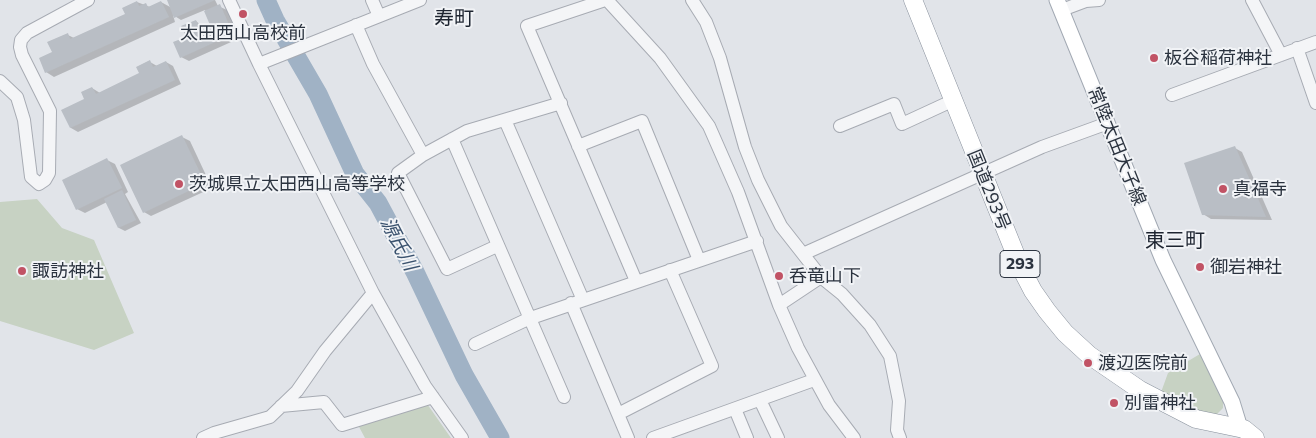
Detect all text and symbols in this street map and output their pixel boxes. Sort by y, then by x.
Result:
district label: 寿町 [434,6,474,30]
marker: 太田西山高校前 [237,8,249,20]
place label: 太田西山高校前 [180,22,306,44]
place label: 板谷稲荷神社 [1164,47,1272,69]
marker: 板谷稲荷神社 [1148,52,1160,64]
street label: 常陸太田大子線 [1083,84,1151,208]
street label: 国道293号 [963,147,1015,233]
place label: 茨城県立太田西山高等学校 [189,173,405,195]
marker: 茨城県立太田西山高等学校 [173,178,185,190]
place label: 真福寺 [1233,178,1287,200]
marker: 真福寺 [1217,183,1229,195]
water label: 源氏川 [376,213,422,275]
district label: 東三町 [1145,228,1205,252]
road number: 293 [1000,250,1040,278]
place label: 御岩神社 [1210,256,1282,278]
place label: 諏訪神社 [32,260,104,282]
marker: 御岩神社 [1194,261,1206,273]
marker: 諏訪神社 [16,265,28,277]
place label: 呑竜山下 [789,265,861,287]
marker: 呑竜山下 [773,270,785,282]
place label: 渡辺医院前 [1098,352,1188,374]
marker: 渡辺医院前 [1082,357,1094,369]
place label: 別雷神社 [1124,392,1196,414]
marker: 別雷神社 [1108,397,1120,409]

